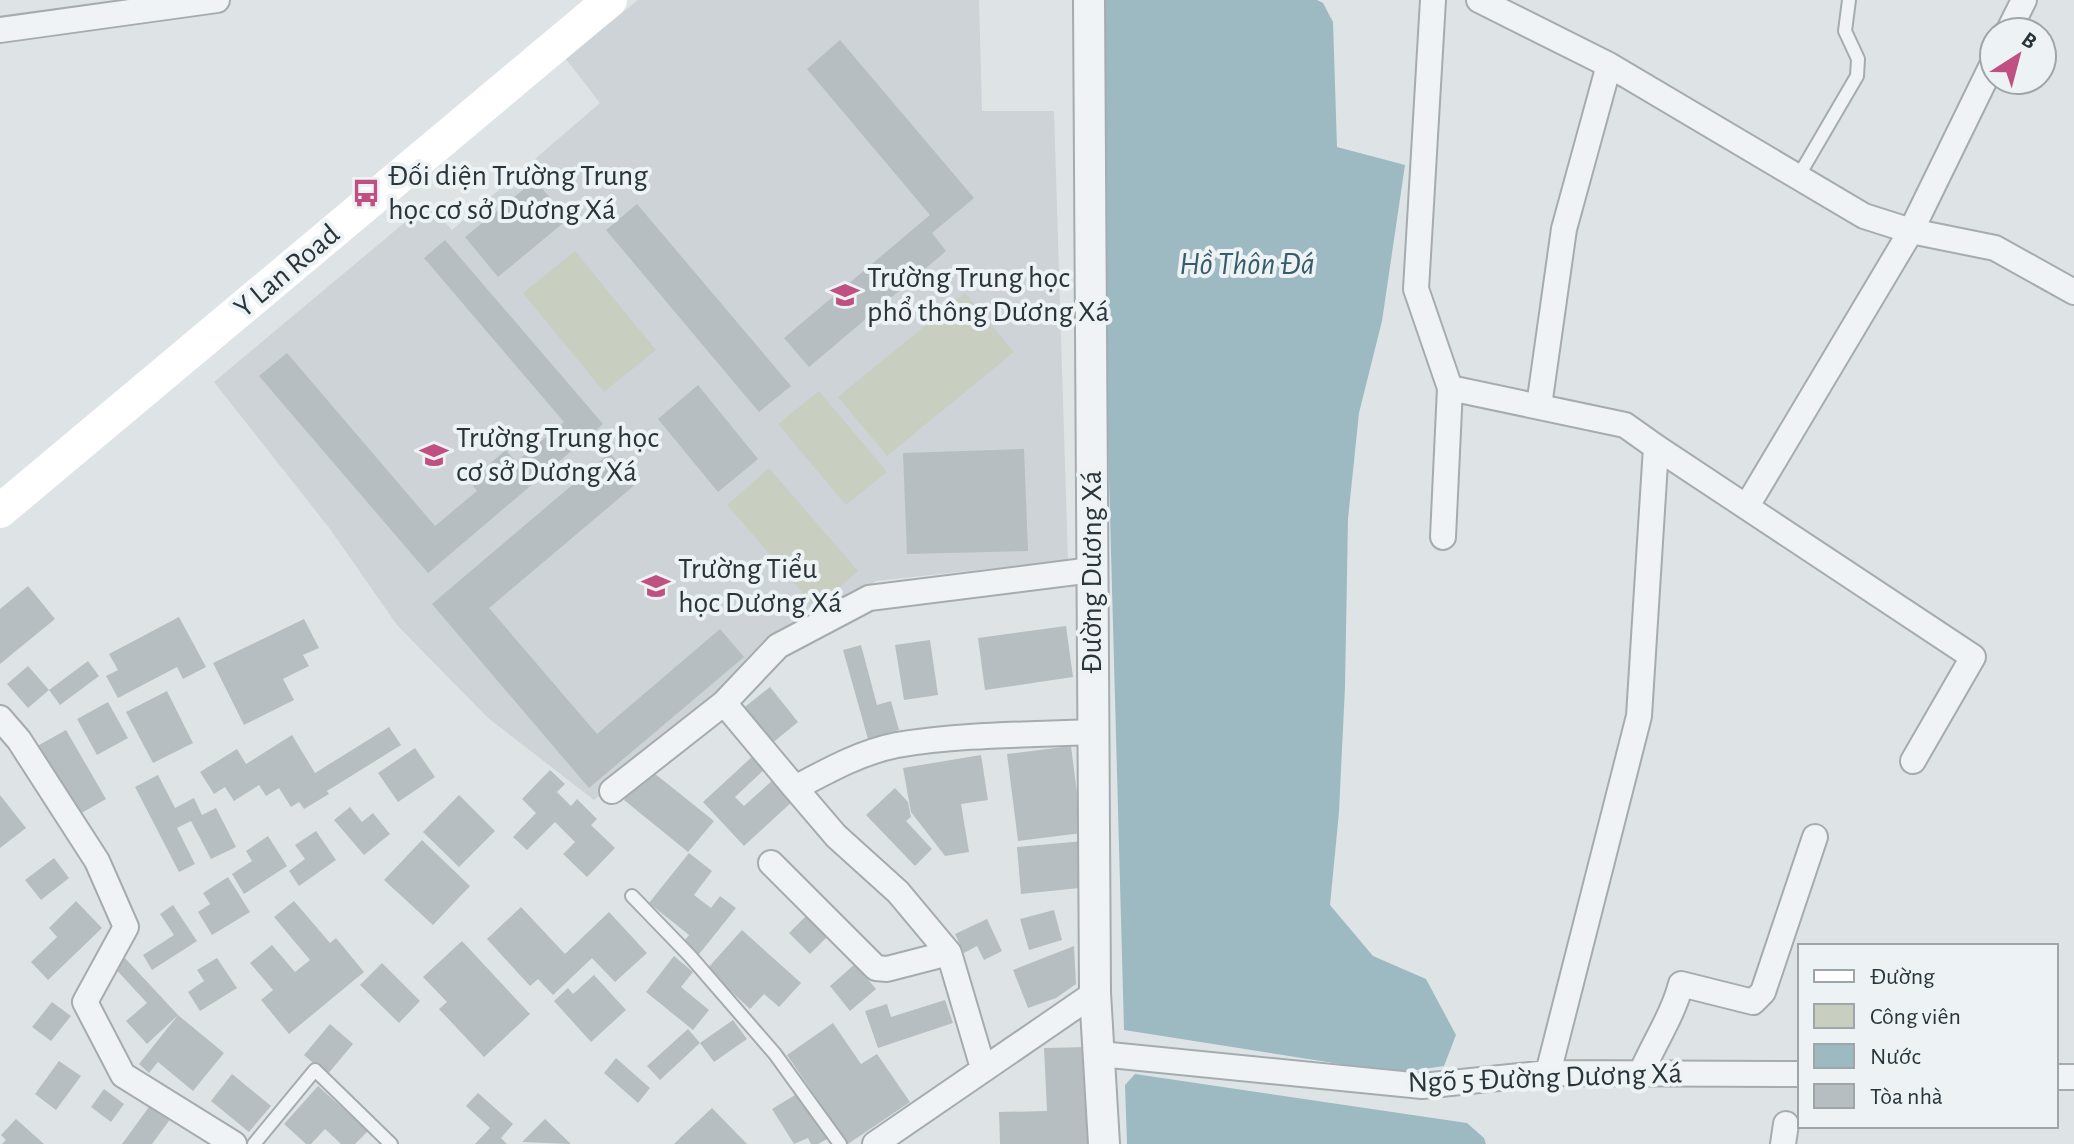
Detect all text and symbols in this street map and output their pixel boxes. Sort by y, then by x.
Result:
north arrow [1978,16,2058,96]
text: B [2018,28,2041,53]
place label: Đối diện Trường Trung học cơ sở Dương Xá [388,161,648,225]
bus stop icon: Đối diện Trường Trung học cơ sở Dương Xá [351,178,381,208]
street label: Y Lan Road [229,219,345,323]
water label: Hồ Thôn Đá [1179,248,1315,280]
place label: Trường Trung học phổ thông Dương Xá [867,263,1109,327]
school or university icon: Trường Trung học phổ thông Dương Xá [830,280,860,310]
place label: Trường Trung học cơ sở Dương Xá [456,423,659,487]
school or university icon: Trường Trung học cơ sở Dương Xá [419,440,449,470]
street label: Đường Dương Xá [1077,470,1107,674]
place label: Trường Tiểu học Dương Xá [678,552,842,618]
school or university icon: Trường Tiểu học Dương Xá [641,571,671,601]
legend [1798,944,2058,1128]
text: Đường [1870,965,1935,989]
text: Công viên [1870,1005,1961,1029]
text: Nước [1870,1045,1921,1069]
street label: Ngõ 5 Đường Dương Xá [1407,1058,1683,1098]
text: Tòa nhà [1870,1085,1943,1109]

